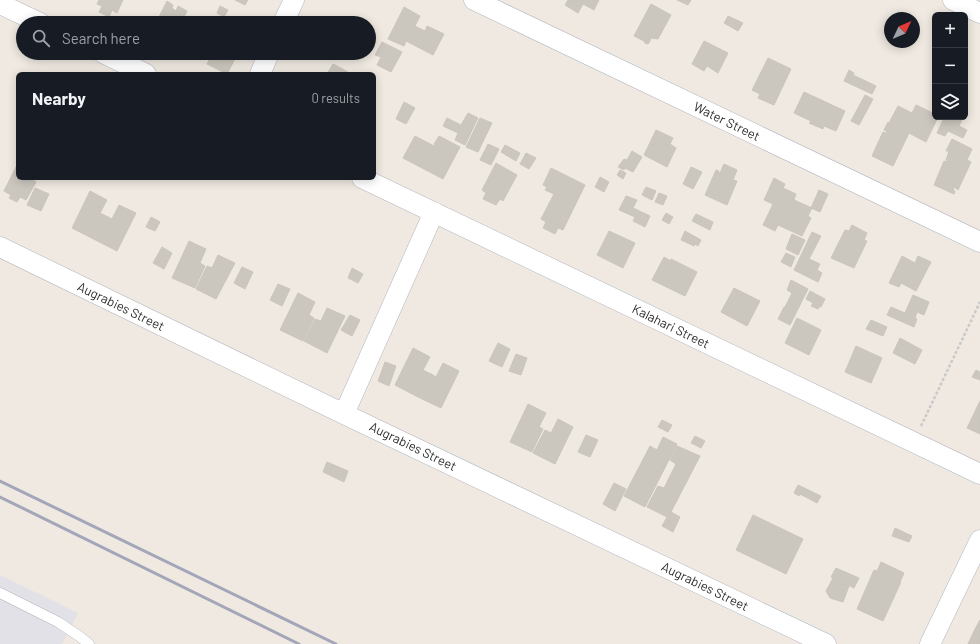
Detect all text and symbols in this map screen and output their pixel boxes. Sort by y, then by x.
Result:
north arrow [884,12,920,48]
map controls [932,12,968,120]
button: + [932,12,968,48]
search box [16,16,376,60]
icon: search [30,27,52,49]
text: Search here [62,29,140,47]
button: − [932,48,968,84]
button: layers [932,84,968,120]
text: Nearby [32,88,86,108]
text: 0 results [311,90,360,106]
street label: Water Street [691,98,763,144]
street label: Augrabies Street [75,278,167,334]
street label: Kalahari Street [630,300,712,352]
street label: Augrabies Street [367,418,459,474]
street label: Augrabies Street [659,558,751,614]

